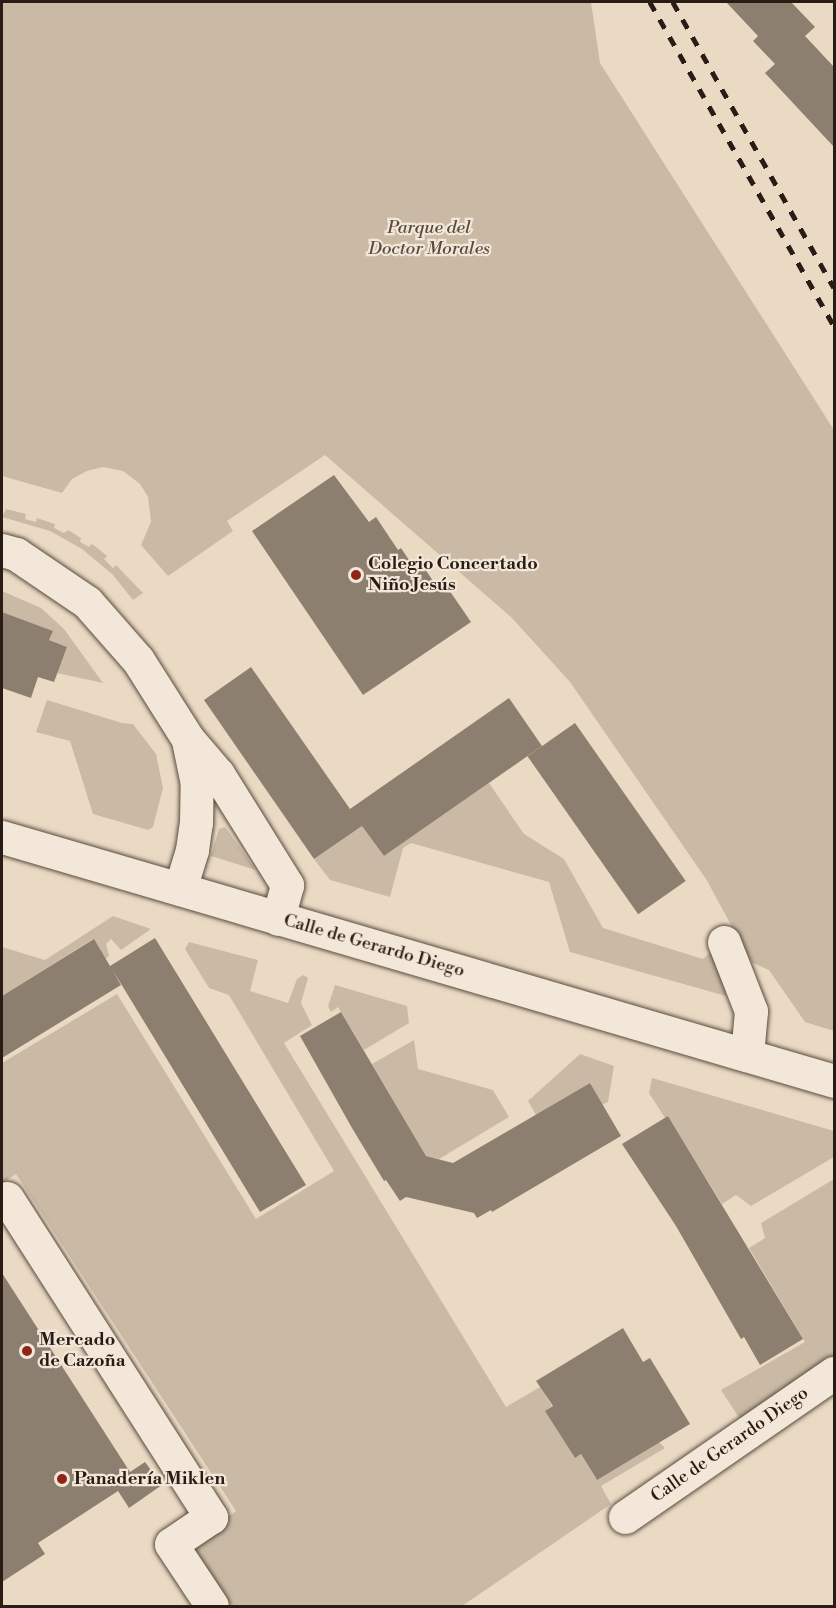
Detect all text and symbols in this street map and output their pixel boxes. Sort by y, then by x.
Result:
park label: Parque del Doctor Morales [368,218,490,260]
place label: Colegio Concertado Niño Jesús [368,554,538,596]
marker: Colegio Concertado Niño Jesús [349,568,363,582]
street label: Calle de Gerardo Diego [281,910,467,982]
place label: Mercado de Cazoña [39,1330,125,1372]
marker: Mercado de Cazoña [20,1344,34,1358]
street label: Calle de Gerardo Diego [647,1382,813,1508]
place label: Panadería Miklen [74,1468,225,1490]
marker: Panadería Miklen [55,1472,69,1486]

